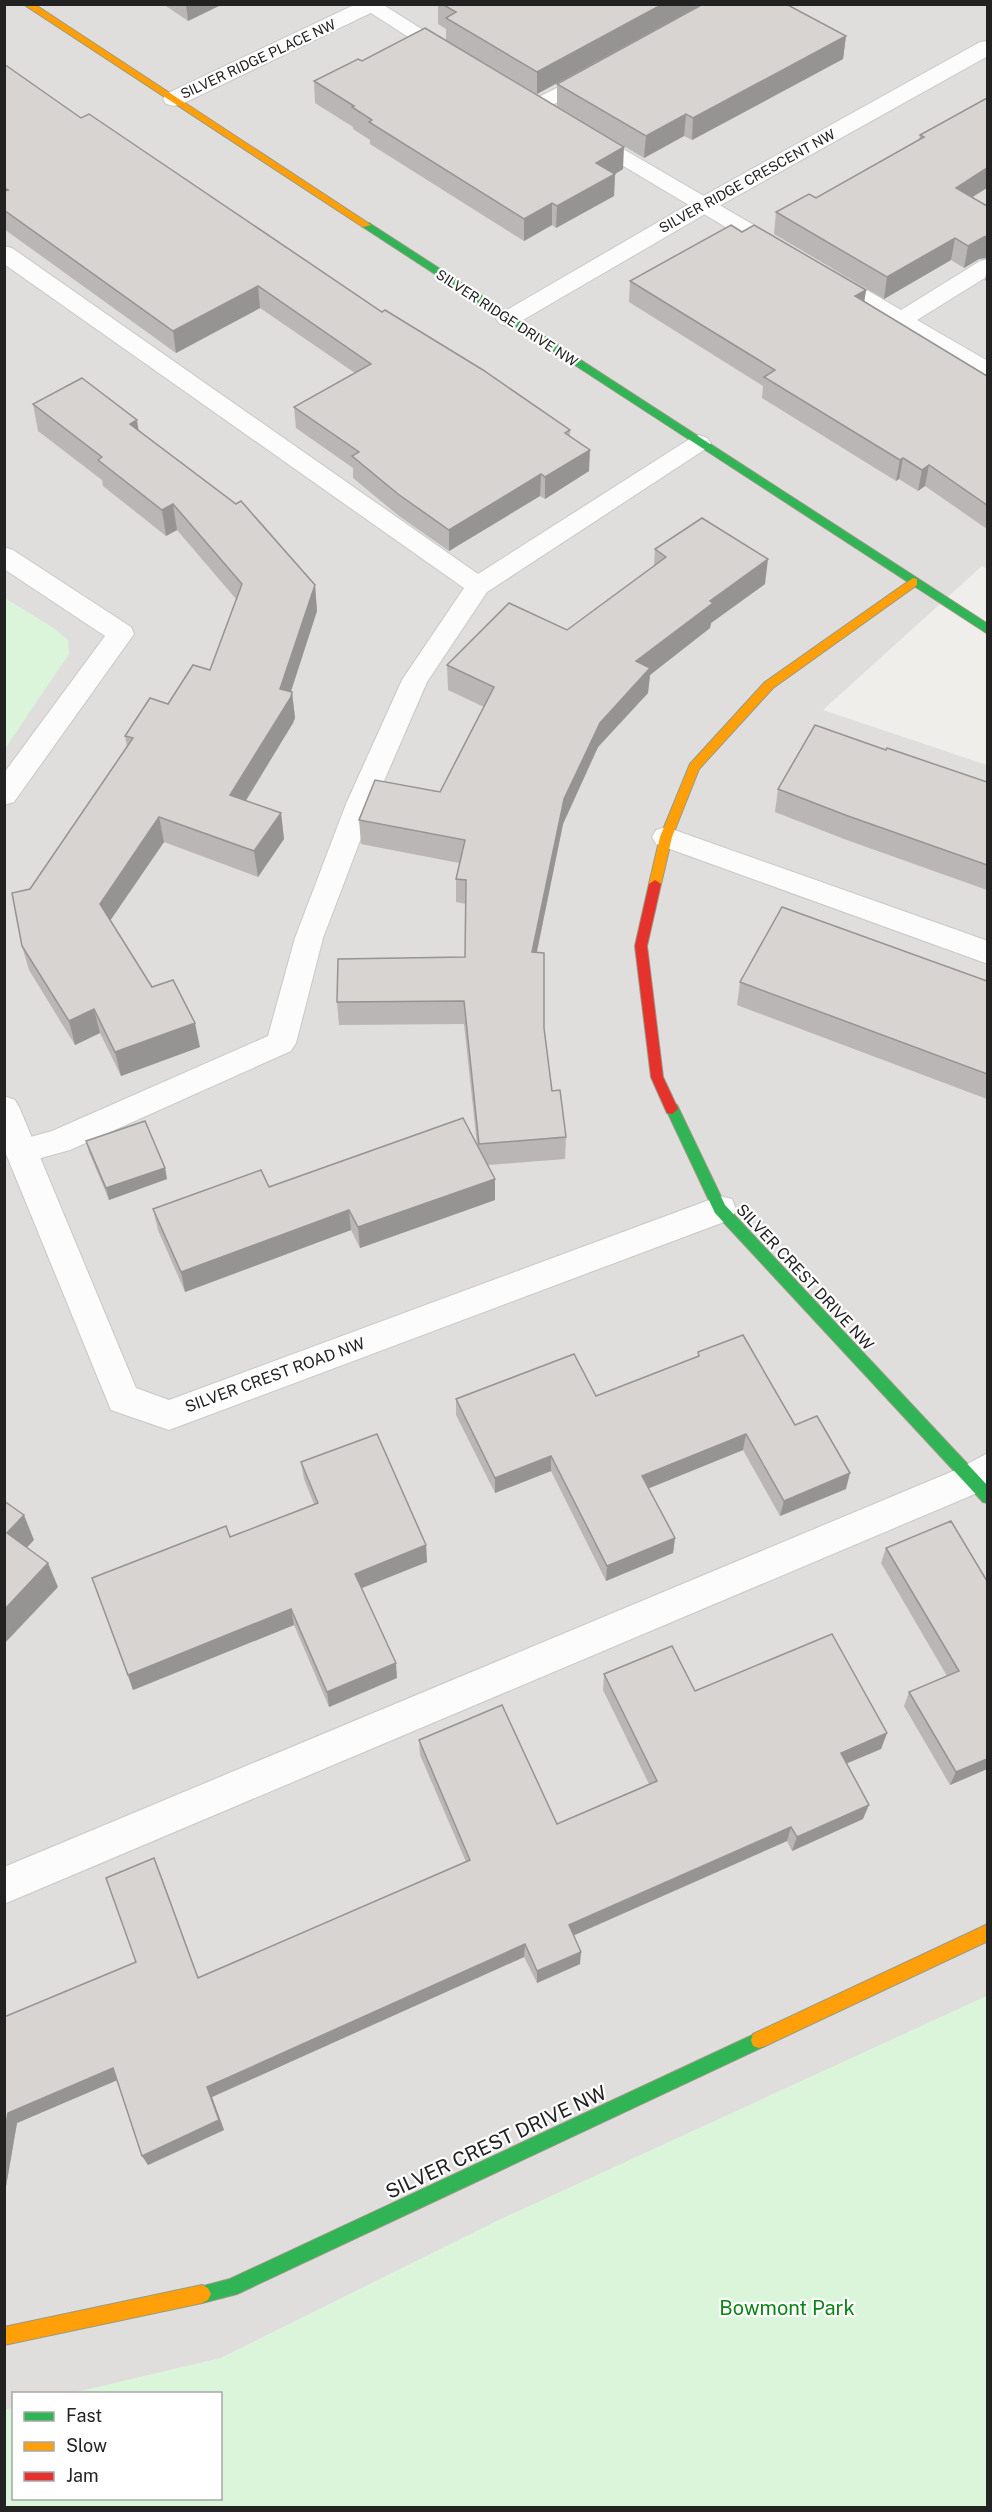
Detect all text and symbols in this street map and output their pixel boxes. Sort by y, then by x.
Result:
street label: SILVER RIDGE PLACE NW [178,16,339,102]
street label: SILVER RIDGE CRESCENT NW [656,126,838,236]
street label: SILVER RIDGE DRIVE NW [433,266,581,370]
street label: SILVER CREST DRIVE NW [732,1200,878,1354]
street label: SILVER CREST ROAD NW [182,1334,368,1416]
street label: SILVER CREST DRIVE NW [382,2080,610,2204]
park label: Bowmont Park [719,2296,855,2320]
legend [12,2392,222,2500]
text: Fast [66,2405,102,2426]
text: Slow [66,2435,107,2456]
text: Jam [66,2465,99,2486]

